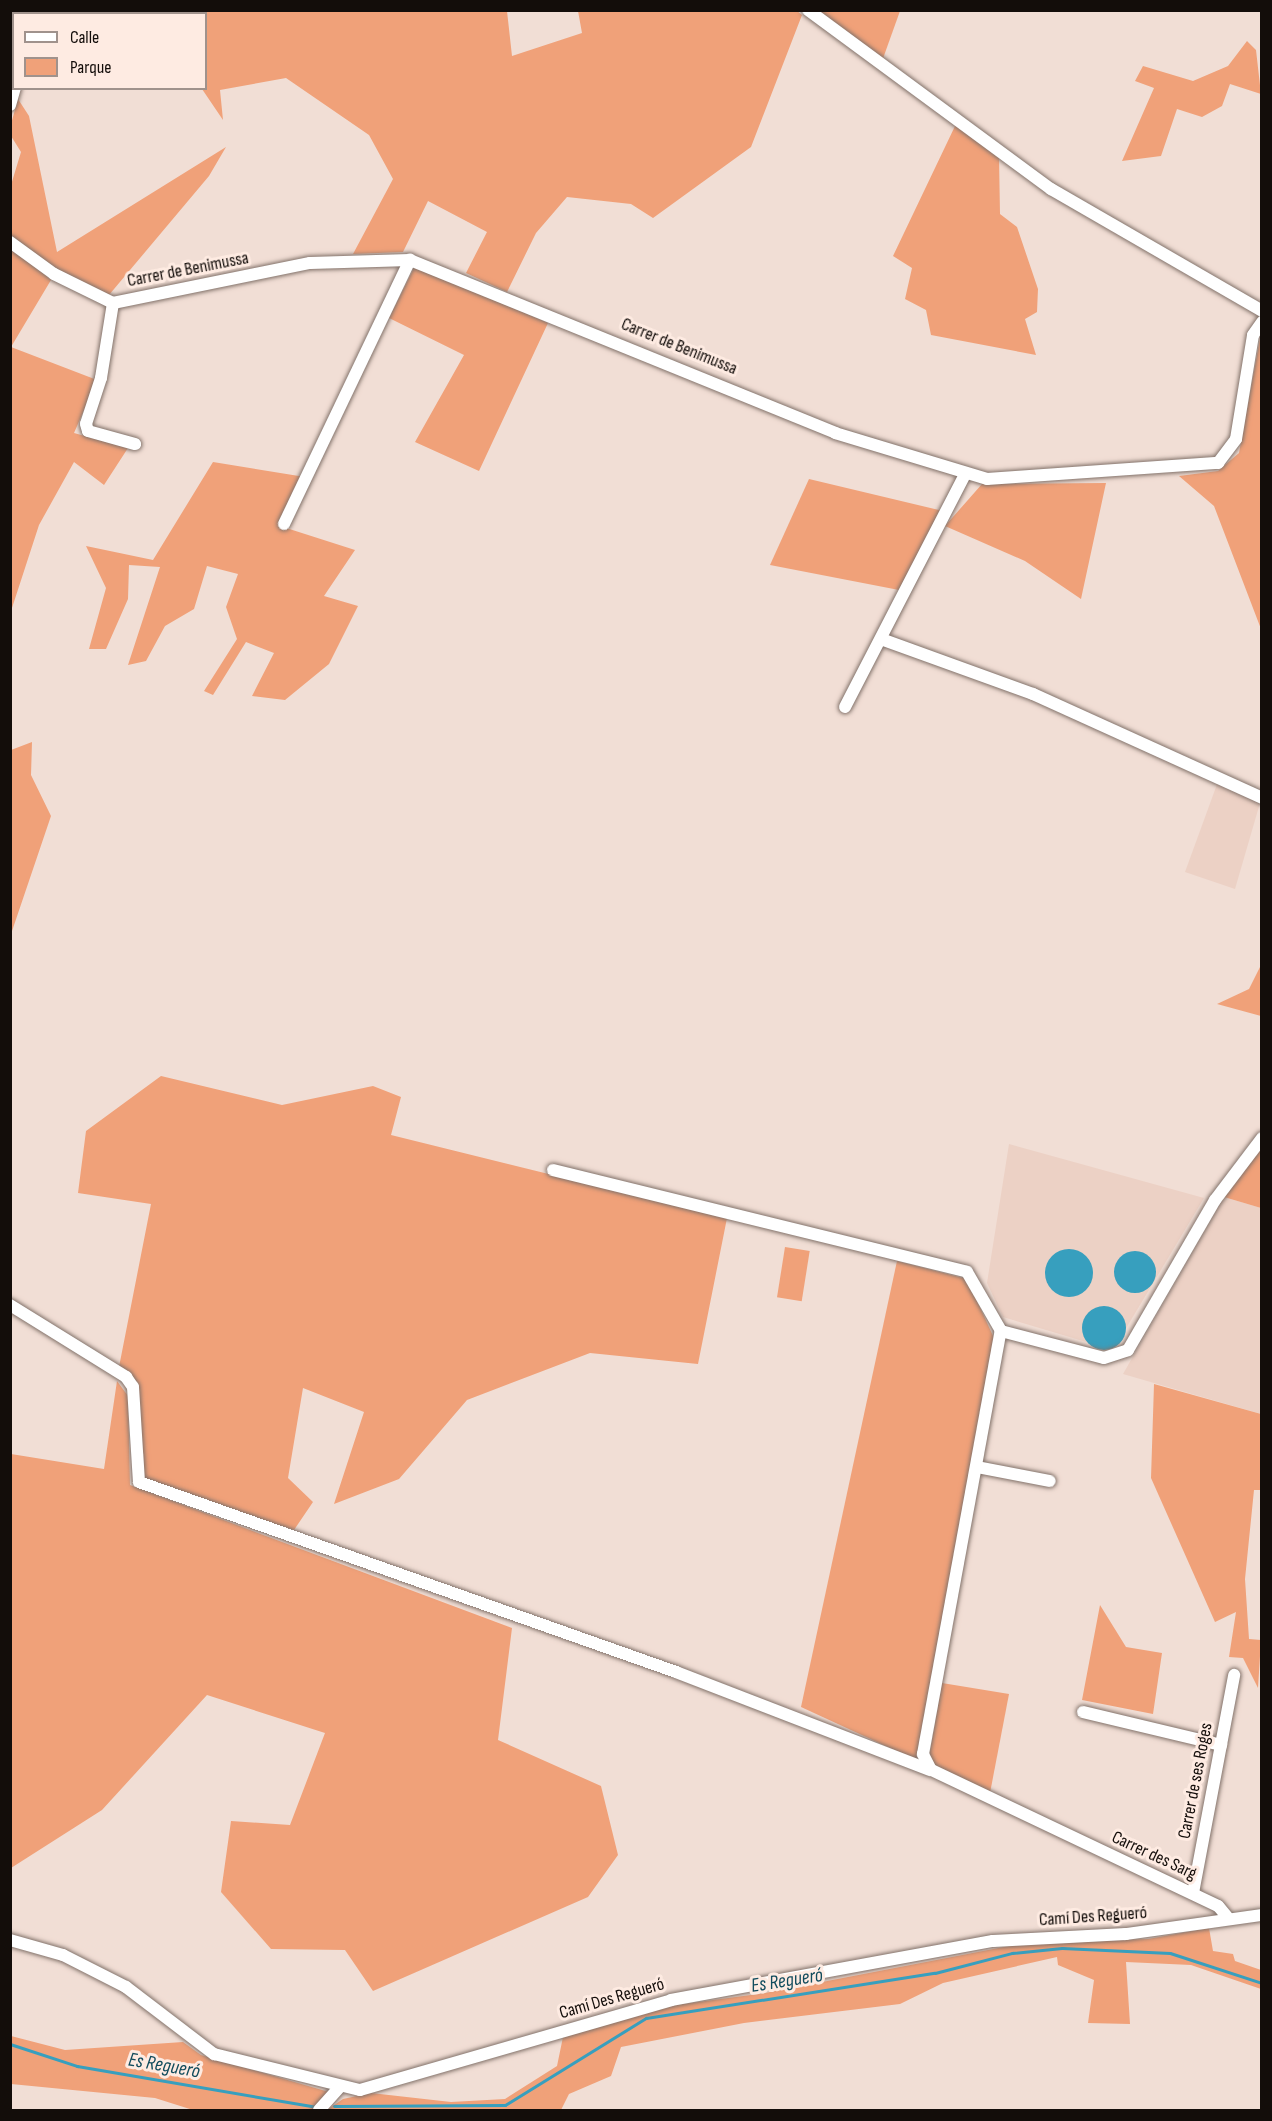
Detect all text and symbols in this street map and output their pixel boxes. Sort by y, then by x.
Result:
legend [12,12,207,90]
text: Calle [70,27,99,48]
text: Parque [70,57,111,78]
street label: Carrer de Benimussa [125,248,251,292]
street label: Carrer de Benimussa [618,314,740,380]
street label: Carrer de ses Roges [1174,1721,1218,1841]
street label: Carrer des Sarg [1108,1827,1200,1885]
street label: Camí Des Regueró [1038,1902,1148,1932]
water label: Es Regueró [749,1963,825,1999]
street label: Camí Des Regueró [557,1974,667,2024]
water label: Es Regueró [126,2048,202,2084]

